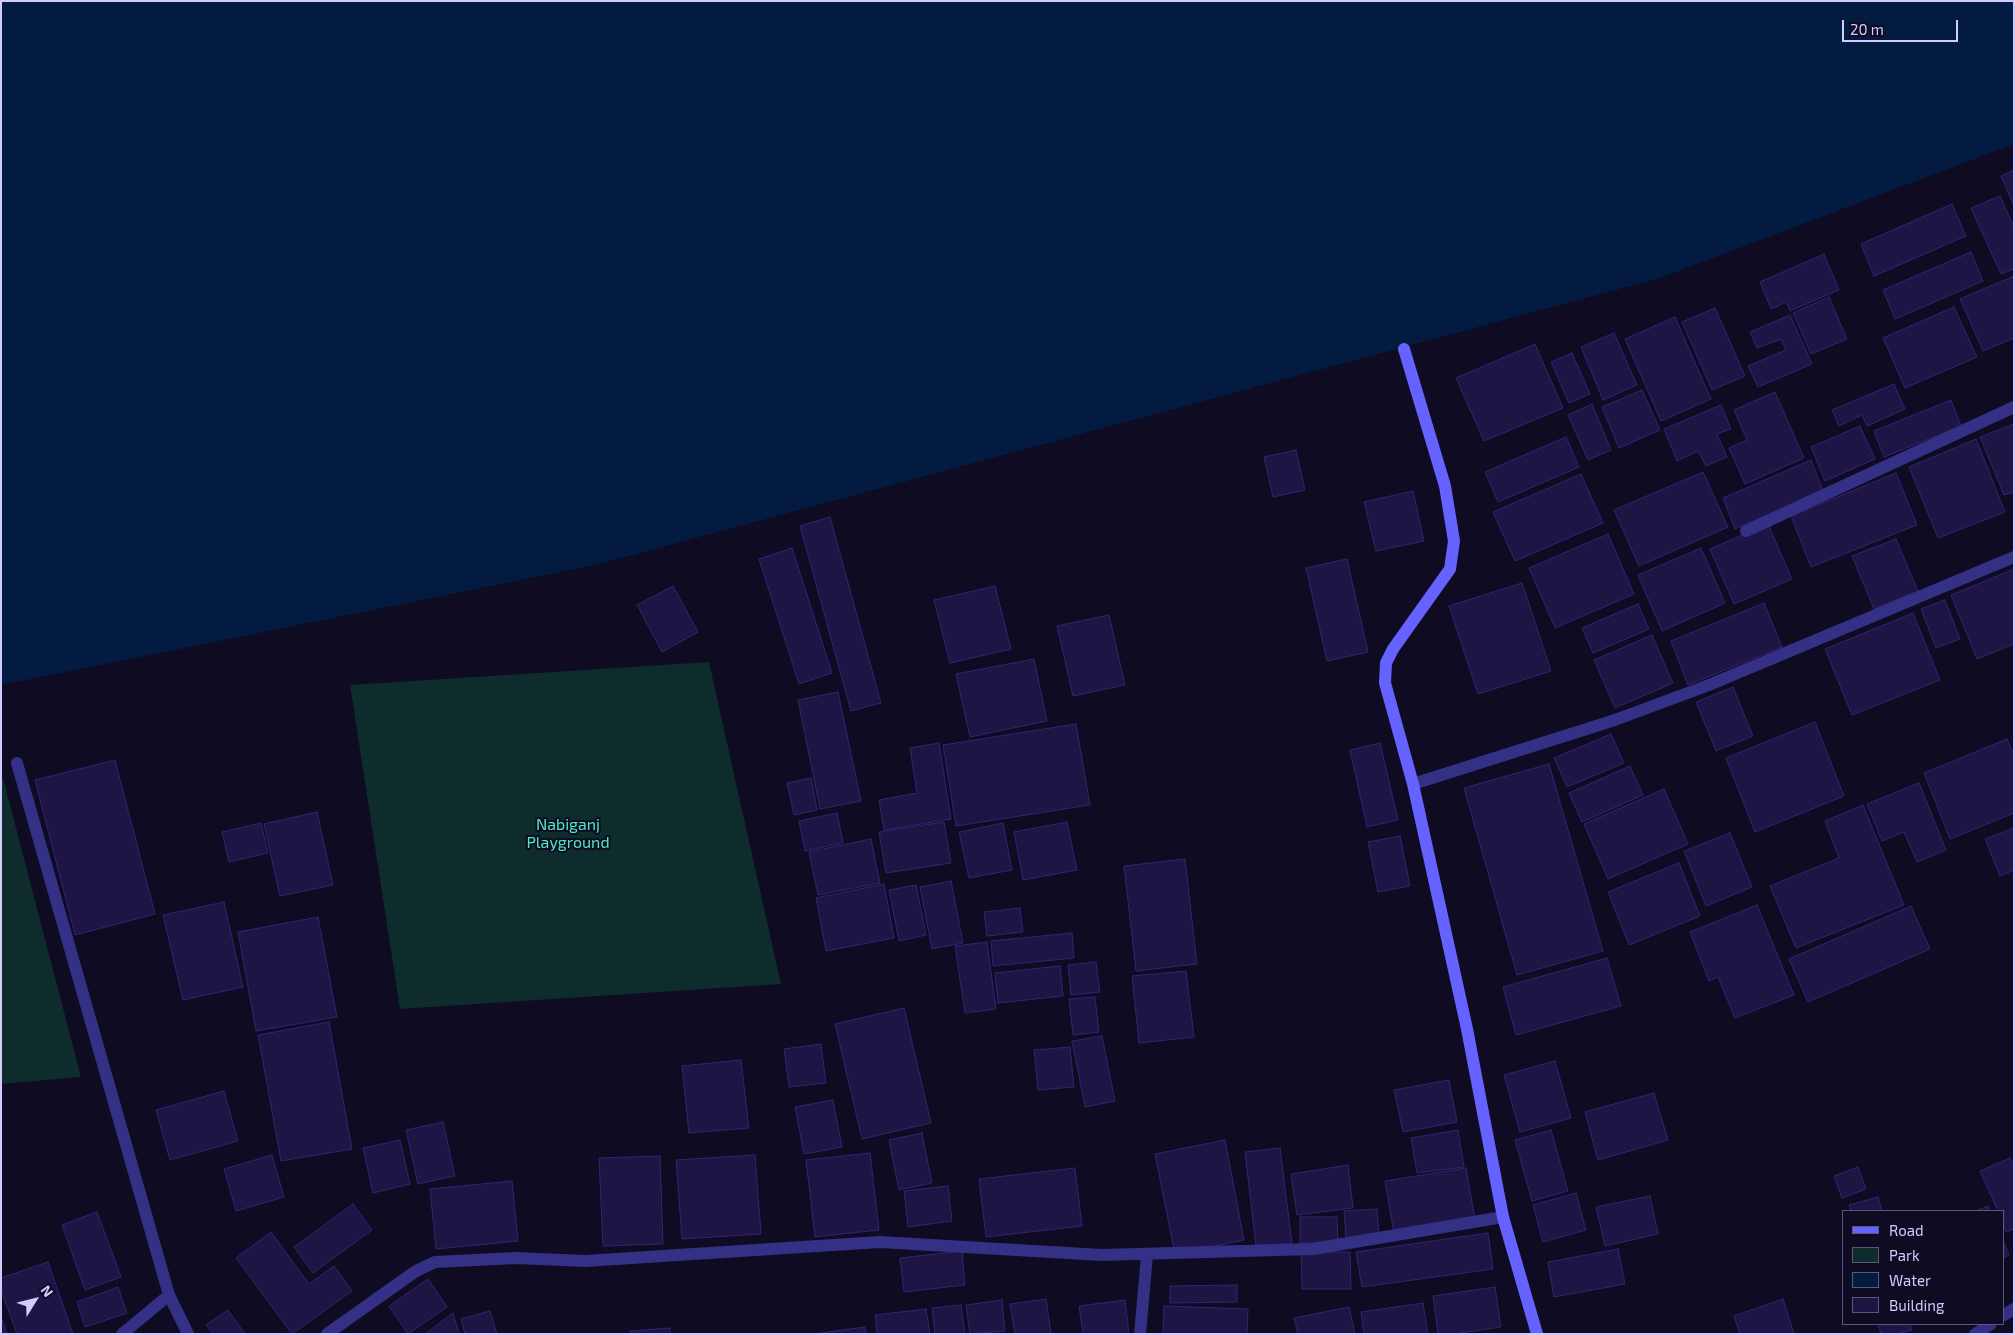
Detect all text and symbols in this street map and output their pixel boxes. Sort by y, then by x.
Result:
scale bar [1845,10,1961,42]
text: 20 m [1850,20,1884,38]
park label: Nabiganj Playground [526,815,610,853]
legend [1842,1210,2005,1325]
text: Road [1889,1221,1924,1239]
text: Park [1889,1246,1920,1264]
text: Water [1889,1271,1931,1289]
north arrow [10,1275,60,1325]
text: N [38,1282,57,1300]
text: Building [1889,1296,1944,1314]

